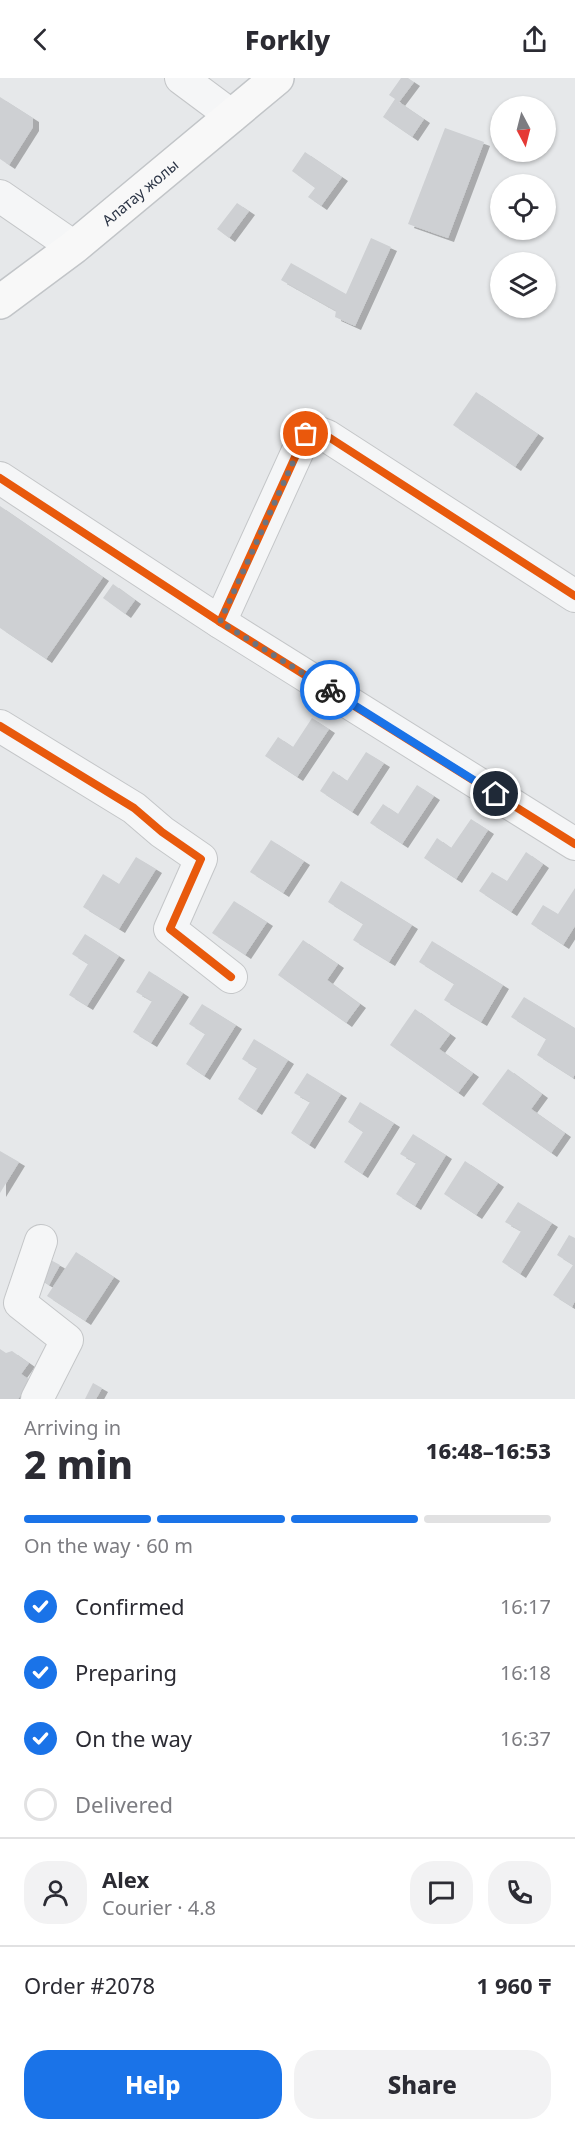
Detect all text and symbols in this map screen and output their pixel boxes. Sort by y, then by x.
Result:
text: Forkly [245,21,330,58]
icon: back [24,23,57,56]
icon: share [518,23,551,56]
north arrow [490,96,556,162]
map controls [490,96,556,318]
street label: Алатау жолы [98,154,182,230]
button: locate [490,174,556,240]
button: layers [490,252,556,318]
pin [280,408,331,459]
icon: bag [289,417,322,450]
courier [300,660,360,720]
icon: bike [314,674,347,707]
pin [470,768,521,819]
icon: home [479,777,512,810]
text: Arriving in [24,1414,121,1441]
text: 16:48–16:53 [426,1435,551,1465]
text: 2 min [24,1437,133,1490]
text: On the way · 60 m [24,1532,193,1559]
icon: check [24,1590,57,1623]
text: Confirmed [75,1591,185,1621]
text: 16:17 [500,1593,551,1620]
icon: check [24,1656,57,1689]
text: Preparing [75,1657,177,1687]
text: 16:18 [500,1659,551,1686]
icon: check [24,1722,57,1755]
text: On the way [75,1723,192,1753]
text: 16:37 [500,1725,551,1752]
text: Delivered [75,1789,173,1819]
button: person [24,1861,87,1924]
button: chat [410,1861,473,1924]
button: phone [488,1861,551,1924]
text: Alex [102,1864,149,1894]
text: Courier · 4.8 [102,1894,216,1921]
text: Order #2078 [24,1970,155,2000]
text: 1 960 ₸ [477,1970,551,2000]
button: Help [24,2050,282,2119]
button: Share [294,2050,551,2119]

